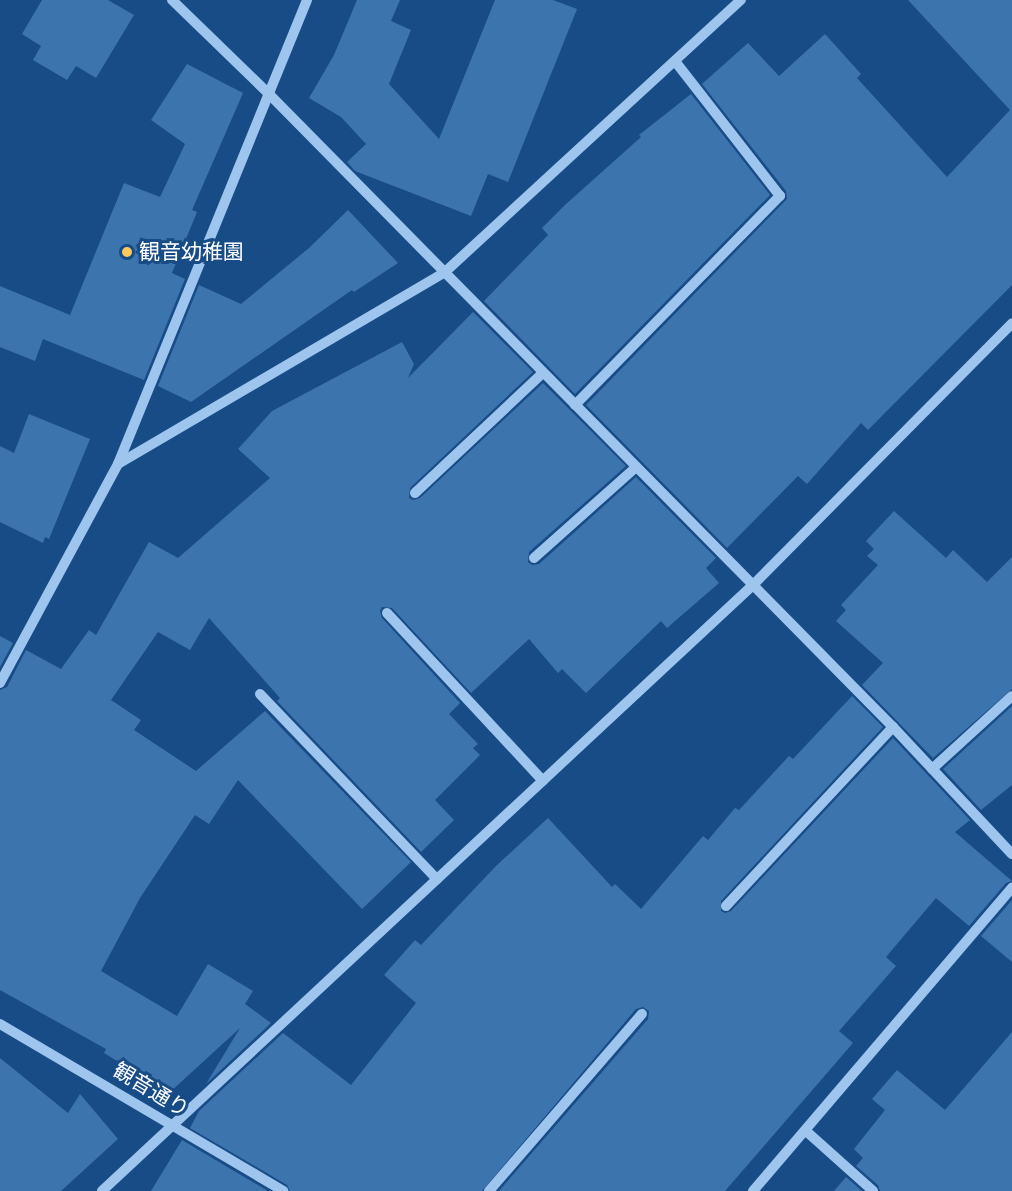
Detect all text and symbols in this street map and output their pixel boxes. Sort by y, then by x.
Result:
place label: 観音幼稚園 [139,239,244,265]
marker: 観音幼稚園 [120,245,134,259]
street label: 観音通り [109,1058,193,1122]

